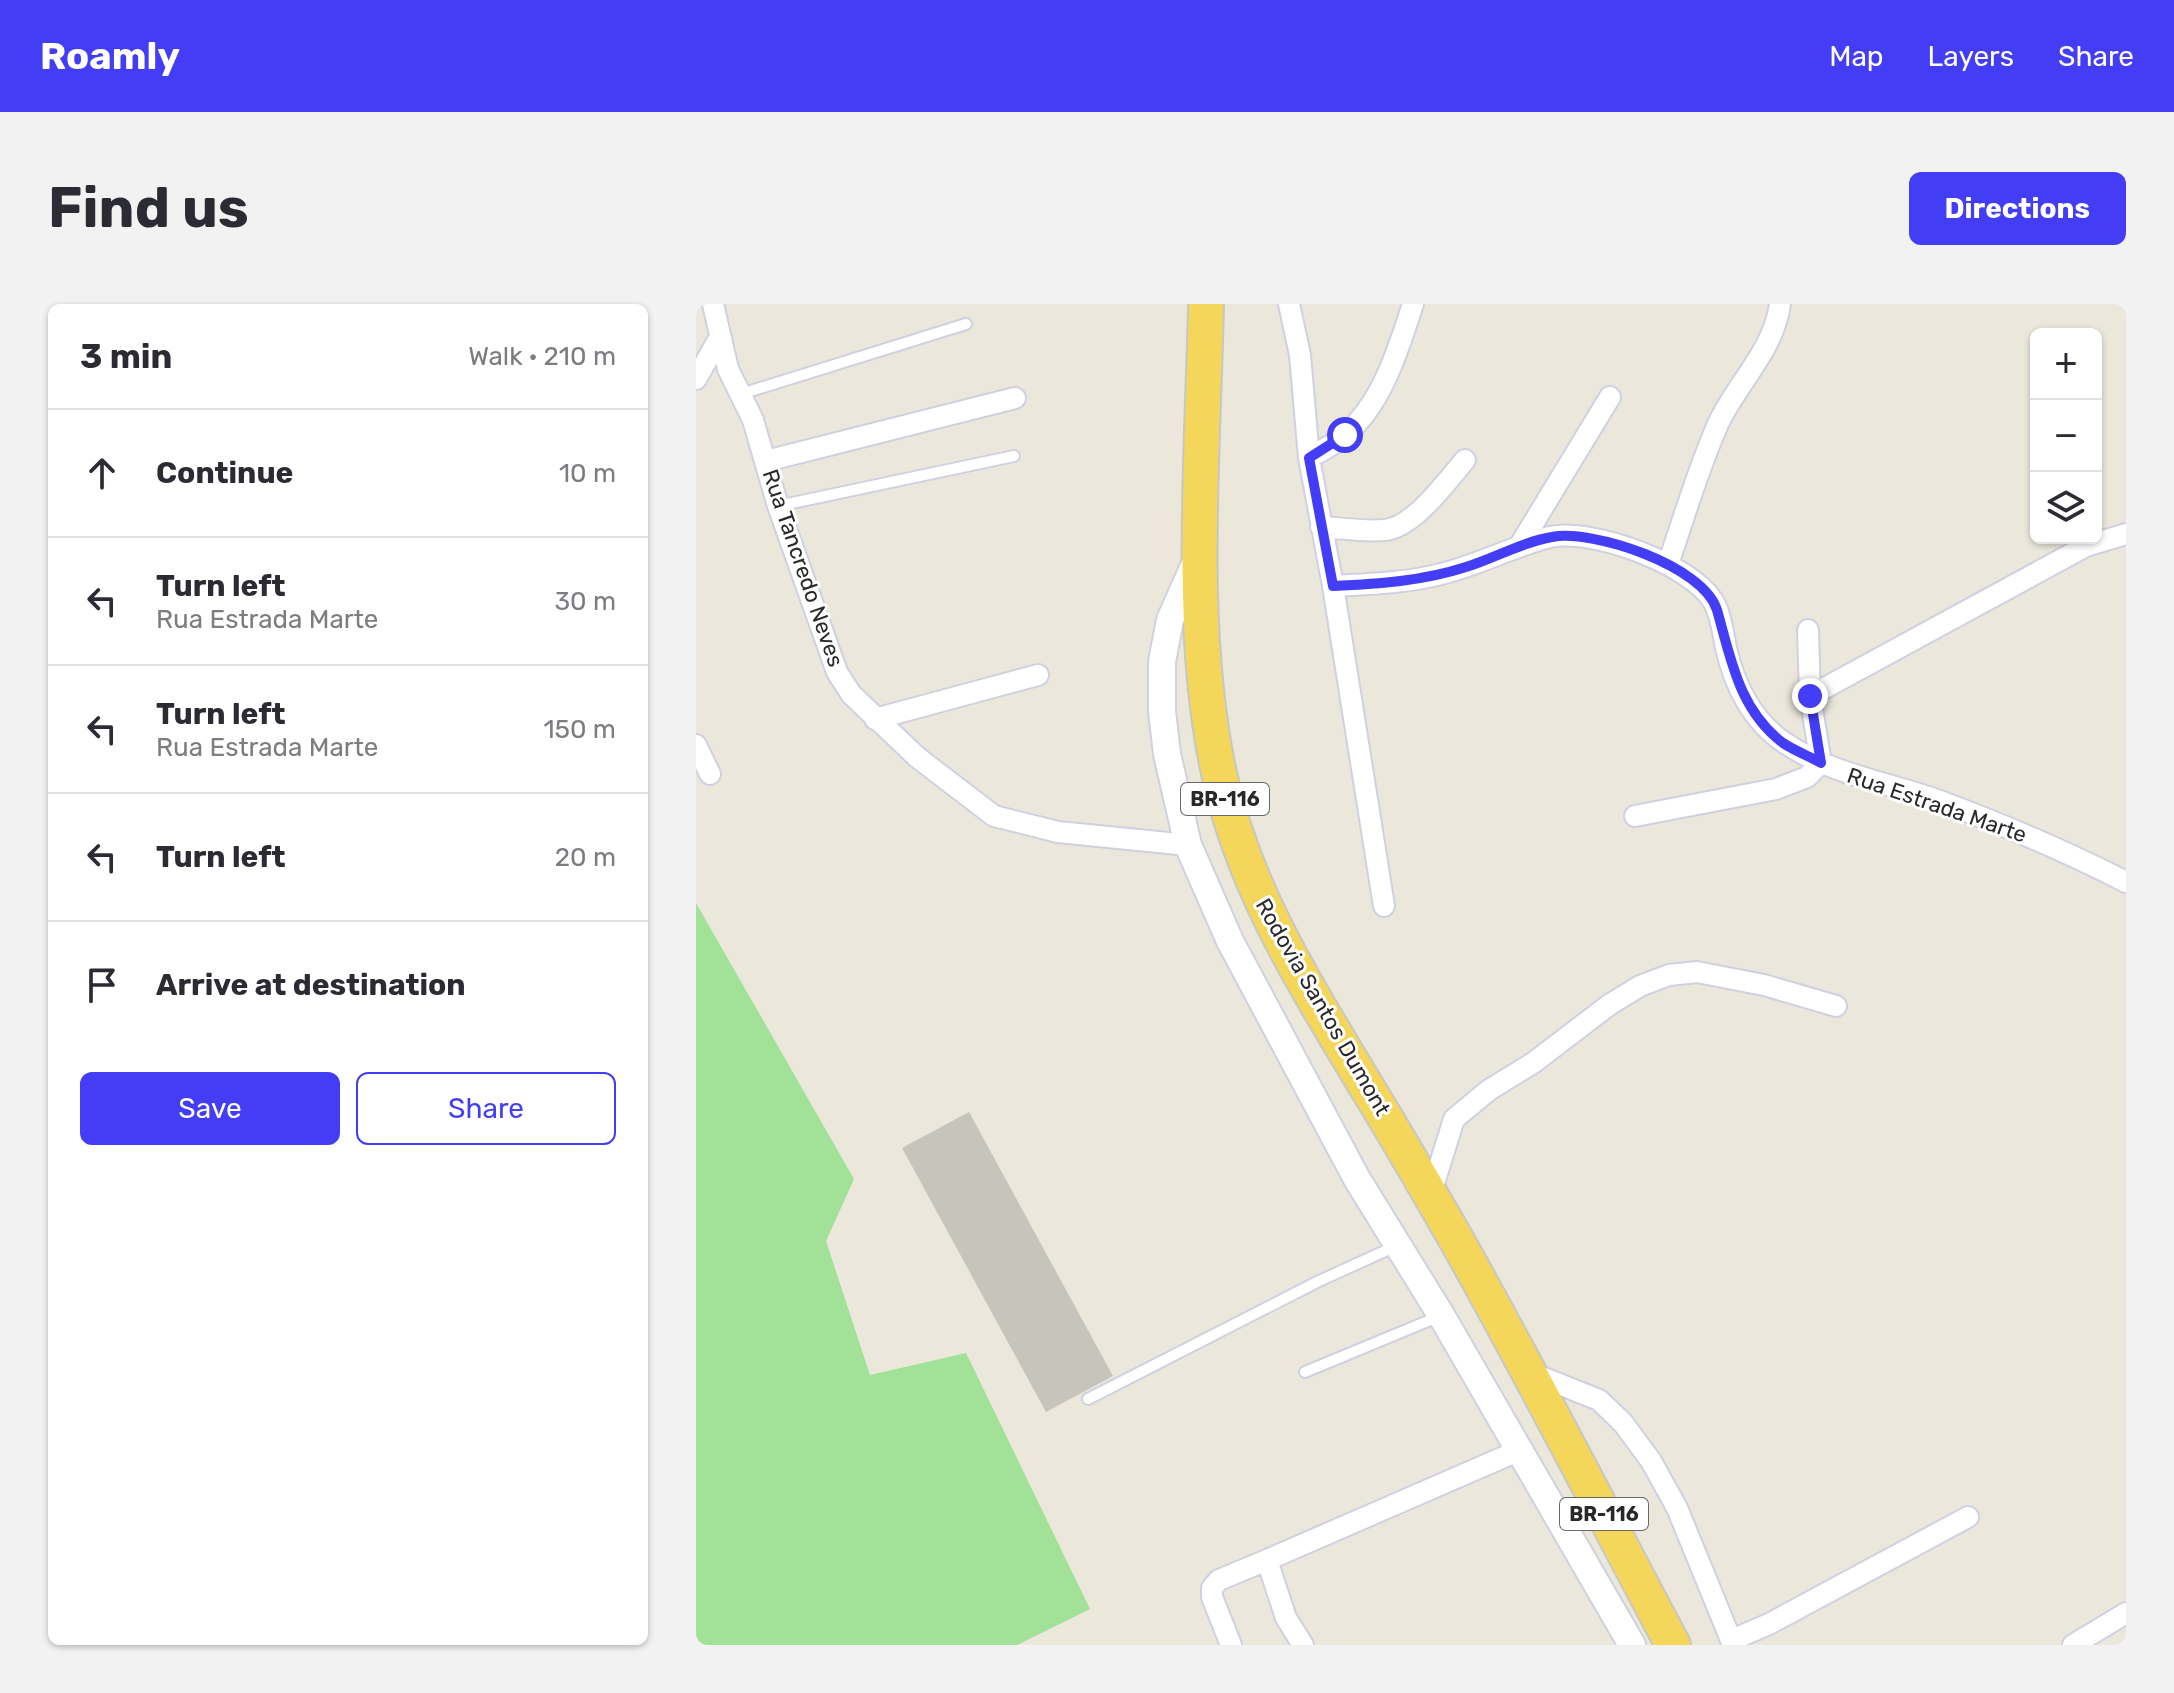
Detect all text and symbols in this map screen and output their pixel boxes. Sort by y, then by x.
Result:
text: Roamly [40,33,180,79]
text: Map [1829,40,1884,73]
text: Layers [1928,40,2014,73]
text: Share [2058,40,2134,73]
button: Directions [1909,172,2126,245]
text: Find us [48,175,249,241]
map controls [2030,328,2102,544]
button: + [2030,328,2102,400]
text: 3 min [80,336,172,377]
text: Walk · 210 m [468,341,616,372]
button: − [2030,400,2102,472]
route start [1327,417,1363,453]
icon: ahead [80,451,124,495]
text: Continue [156,455,293,491]
text: 10 m [559,458,616,489]
street label: Rua Tancredo Neves [757,466,849,670]
button: layers [2030,472,2102,544]
text: Turn left [156,568,286,604]
icon: left [80,579,124,623]
text: 30 m [554,586,616,617]
text: Rua Estrada Marte [156,604,378,635]
route end [1792,678,1828,714]
text: Turn left [156,696,286,732]
icon: left [80,707,124,751]
text: 150 m [543,714,616,745]
text: Rua Estrada Marte [156,732,378,763]
street label: Rua Estrada Marte [1844,762,2030,848]
road number: BR-116 [1181,783,1269,815]
icon: left [80,835,124,879]
text: Turn left [156,839,286,875]
text: 20 m [555,842,616,873]
street label: Rodovia Santos Dumont [1250,894,1397,1121]
icon: arrive [80,963,124,1007]
text: Arrive at destination [156,967,466,1003]
button: Save [80,1072,340,1145]
button: Share [356,1072,616,1145]
road number: BR-116 [1560,1498,1648,1530]

